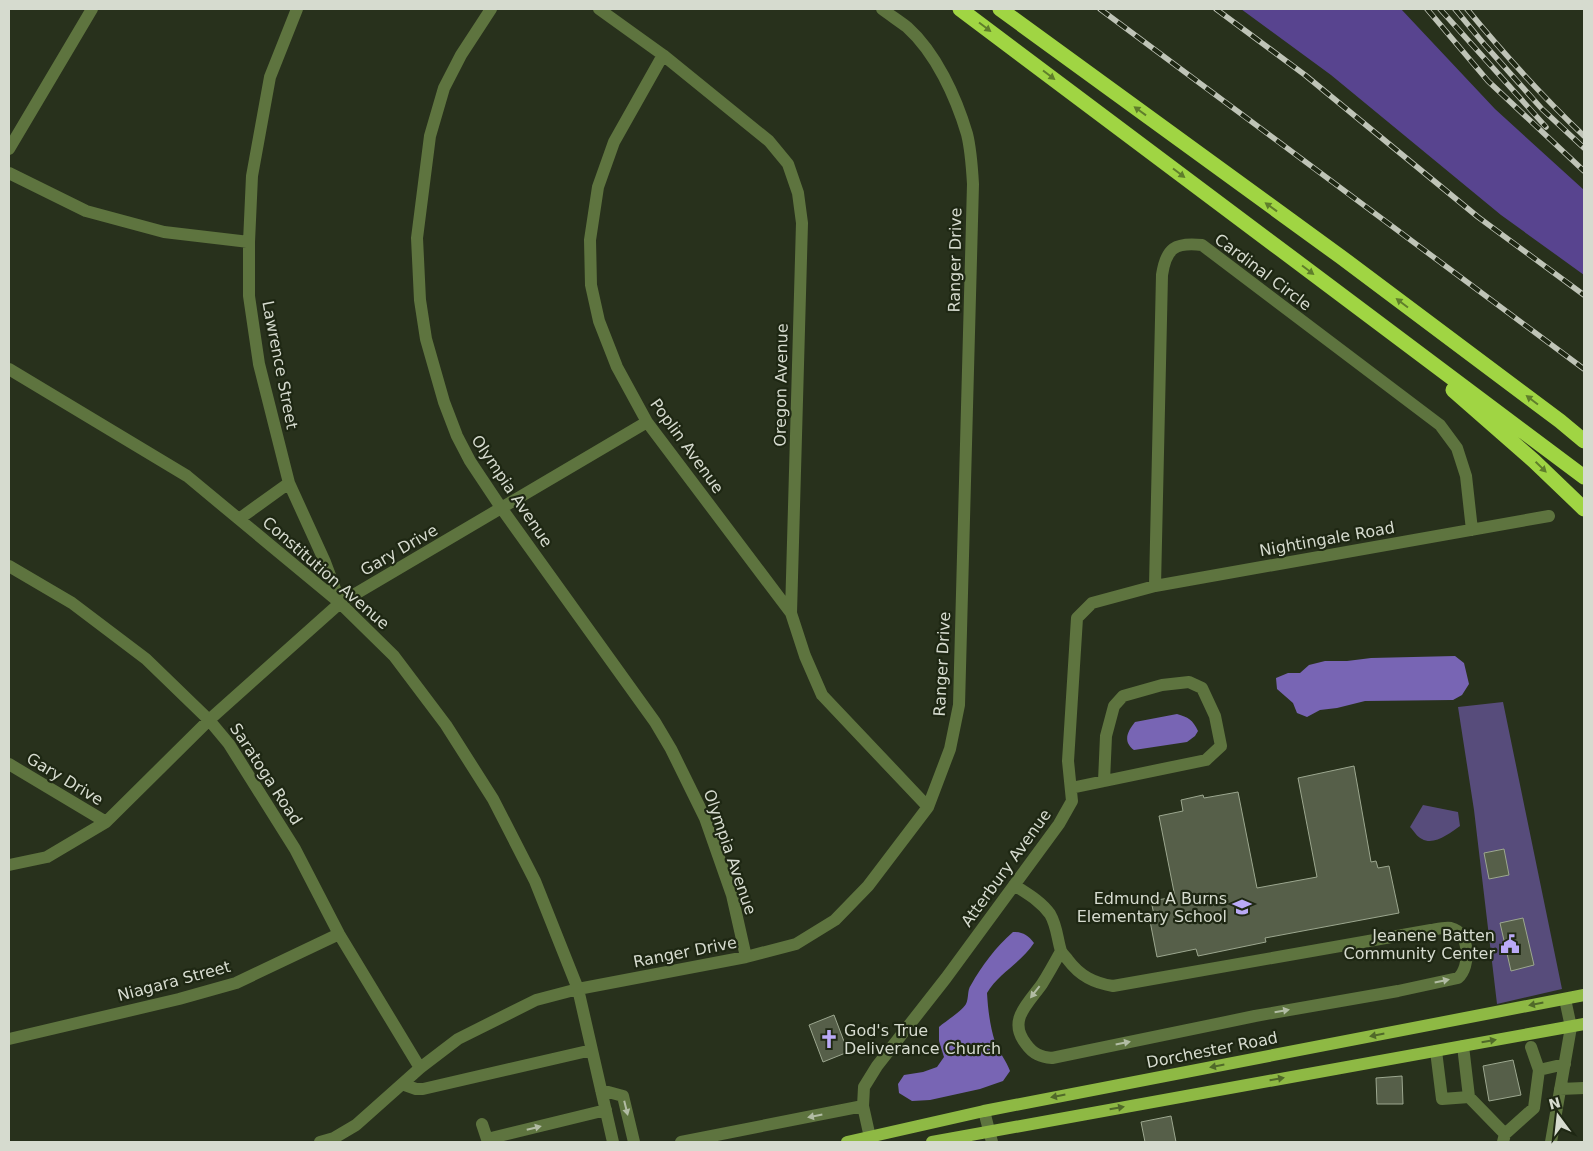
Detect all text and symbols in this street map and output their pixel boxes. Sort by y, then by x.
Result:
one-way arrow [978,22,991,33]
one-way arrow [1042,70,1056,80]
one-way arrow [1133,106,1147,116]
one-way arrow [1172,167,1185,178]
one-way arrow [1265,201,1278,212]
street label: Ranger Drive [945,207,965,313]
street label: Cardinal Circle [1211,229,1315,315]
one-way arrow [1302,265,1315,276]
one-way arrow [1395,298,1409,308]
street label: Lawrence Street [258,299,302,431]
street label: Oregon Avenue [770,323,792,447]
street label: Poplin Avenue [646,395,728,497]
one-way arrow [1525,395,1539,405]
street label: Olympia Avenue [467,431,557,551]
one-way arrow [1534,461,1546,473]
street label: Constitution Avenue [259,513,393,633]
street label: Nightingale Road [1258,518,1396,560]
street label: Gary Drive [357,520,441,580]
street label: Ranger Drive [930,611,954,717]
street label: Saratoga Road [226,720,306,828]
street label: Gary Drive [23,749,107,809]
street label: Olympia Avenue [700,787,760,917]
street label: Atterbury Avenue [957,806,1055,930]
place label: Edmund A Burns Elementary School [1077,889,1227,926]
school or university icon: Edmund A Burns Elementary School [1231,896,1253,918]
place label: Jeanene Batten Community Center [1343,926,1495,963]
street label: Ranger Drive [632,933,738,971]
public building icon: Jeanene Batten Community Center [1499,933,1521,955]
street label: Niagara Street [115,957,233,1005]
one-way arrow [1435,977,1450,985]
one-way arrow [1030,985,1041,998]
one-way arrow [1528,1001,1544,1009]
one-way arrow [1275,1007,1291,1015]
place label: God's True Deliverance Church [844,1021,1001,1058]
church icon: God's True Deliverance Church [818,1028,840,1050]
street label: Dorchester Road [1145,1028,1279,1072]
one-way arrow [1369,1031,1384,1039]
one-way arrow [1481,1037,1497,1045]
one-way arrow [1116,1039,1132,1047]
one-way arrow [1209,1062,1225,1070]
one-way arrow [1270,1075,1286,1083]
north arrow [1533,1091,1583,1141]
one-way arrow [1049,1093,1065,1101]
text: N [1547,1094,1562,1113]
one-way arrow [622,1101,630,1116]
one-way arrow [1110,1104,1125,1112]
one-way arrow [807,1112,823,1120]
one-way arrow [526,1124,541,1132]

